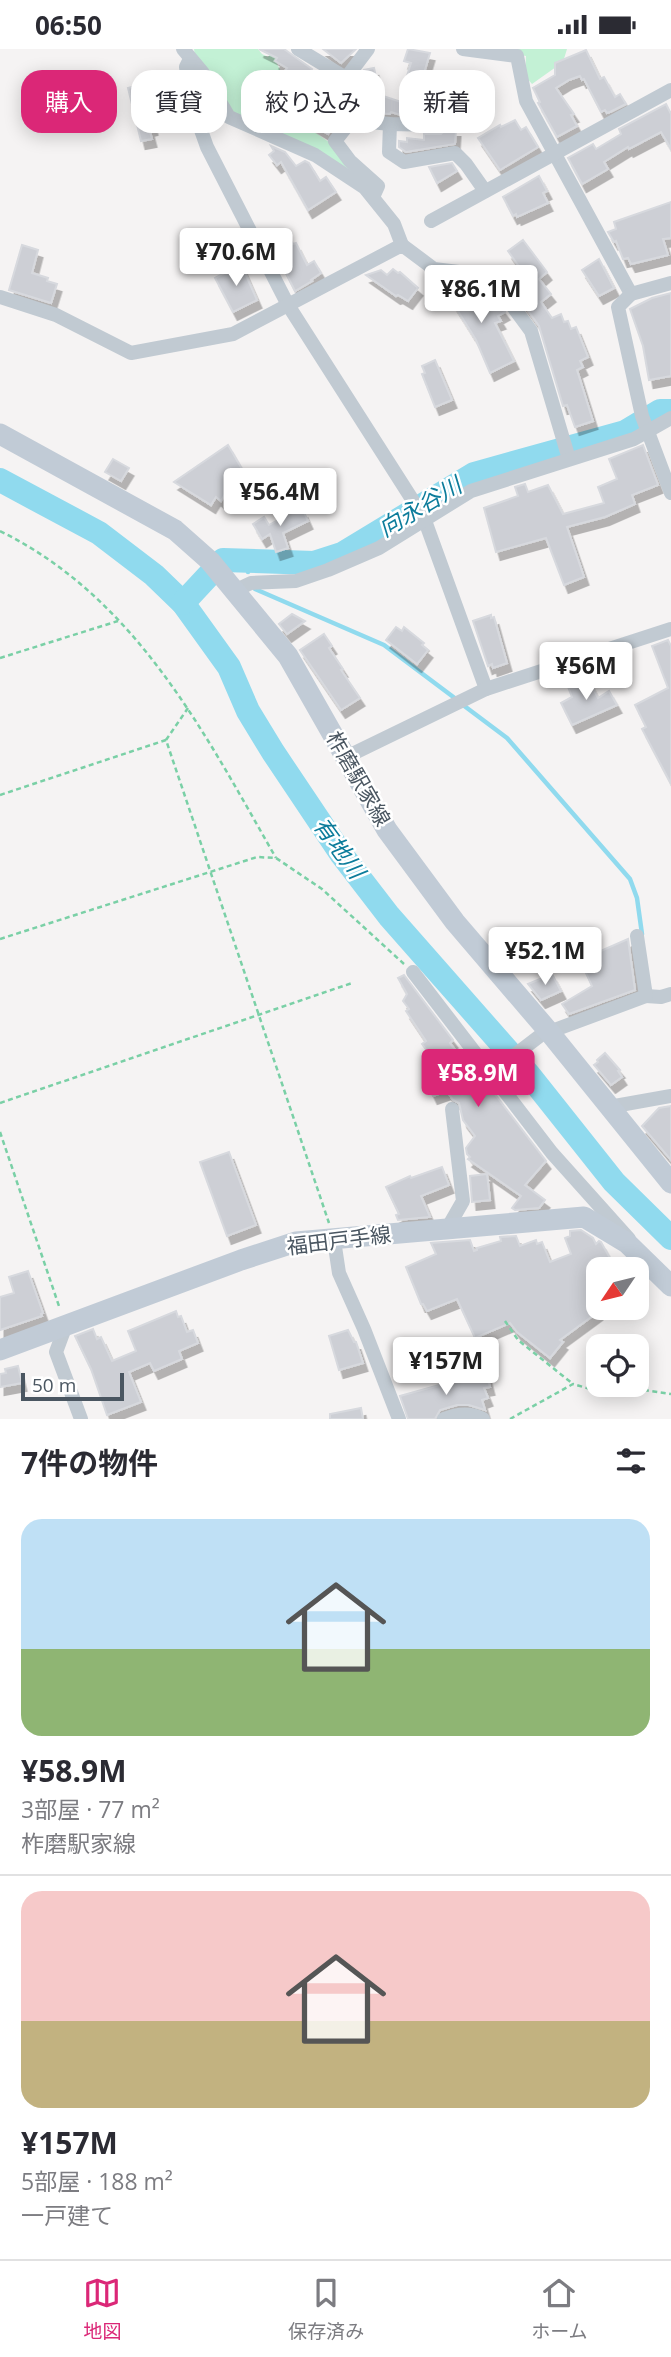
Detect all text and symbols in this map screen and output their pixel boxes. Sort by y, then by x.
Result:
text: 06:50 [35,7,102,43]
chip: 購入 [21,70,117,133]
chip: 賃貸 [131,70,227,133]
chip: 絞り込み [241,70,385,133]
chip: 新着 [399,70,495,133]
pin: ¥70.6M [179,229,293,288]
text: ¥70.6M [196,235,276,267]
pin: ¥86.1M [424,265,538,325]
text: ¥86.1M [441,272,521,304]
water label: 向永谷川 [372,467,470,544]
pin: ¥56.4M [223,469,337,528]
text: ¥56.4M [240,475,320,507]
pin: ¥56M [545,643,627,702]
text: ¥56M [555,649,617,681]
street label: 柞磨駅家線 [320,726,397,831]
water label: 有地川 [307,810,375,887]
pin: ¥52.1M [488,927,602,987]
text: ¥52.1M [505,934,585,966]
pin: ¥58.9M [421,1049,535,1109]
text: ¥58.9M [438,1056,518,1088]
street label: 福田戸手線 [285,1220,393,1260]
north arrow [586,1257,649,1319]
map controls [586,1257,649,1397]
button: locate [586,1334,649,1397]
pin: ¥157M [397,1337,495,1397]
text: ¥157M [409,1344,483,1376]
scale bar [21,1370,124,1402]
text: 50 m [32,1372,76,1398]
text: 7件の物件 [21,1442,158,1483]
icon: filters [612,1442,650,1480]
icon: home [273,1564,399,1690]
text: ¥58.9M [21,1750,126,1791]
text: 3部屋 · 77 m² [21,1793,160,1825]
text: 柞磨駅家線 [21,1827,136,1859]
icon: home [273,1936,399,2062]
text: ¥157M [21,2122,118,2163]
text: 5部屋 · 188 m² [21,2165,173,2197]
text: 一戸建て [21,2199,113,2231]
tab: 地図 [83,2274,121,2344]
tab: 保存済み [288,2274,364,2344]
tab: ホーム [531,2274,588,2344]

